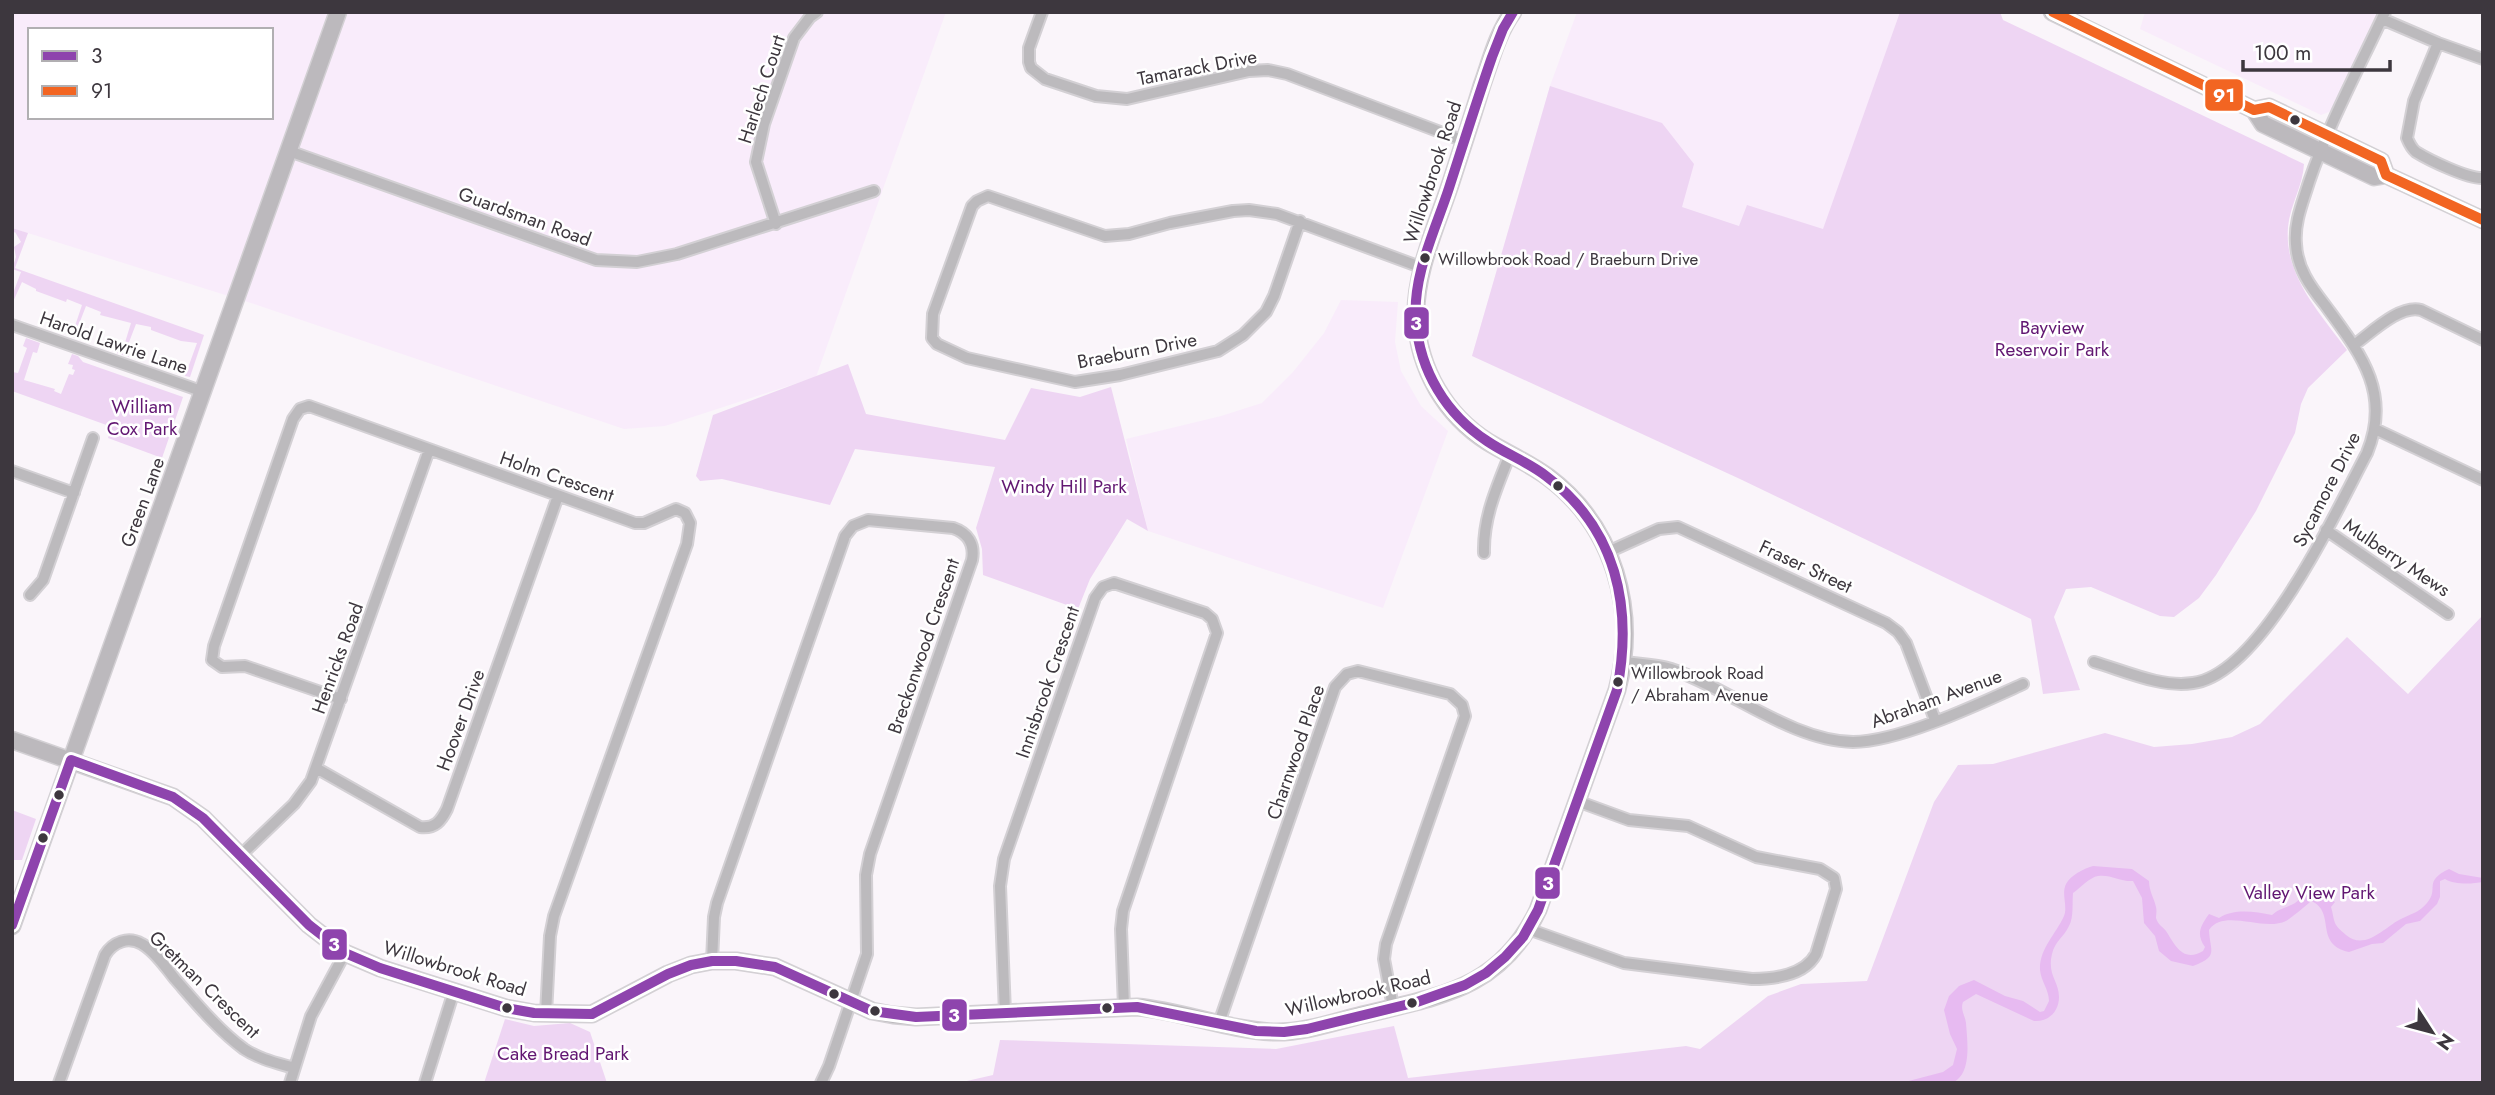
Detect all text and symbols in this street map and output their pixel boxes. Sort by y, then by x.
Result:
legend [28,28,273,119]
scale bar [2243,28,2390,72]
street label: Harlech Court [731,31,792,147]
text: 100 m [2254,38,2311,68]
text: 3 [91,41,102,71]
street label: Tamarack Drive [1135,43,1259,92]
text: 91 [91,76,113,106]
line badge: 91 [2204,78,2244,112]
text: 91 [2213,82,2235,109]
street label: Willowbrook Road [1397,97,1468,247]
unlabelled marker [2288,113,2302,127]
street label: Guardsman Road [455,180,595,253]
place label: Willowbrook Road / Braeburn Drive [1438,247,1698,271]
marker: Willowbrook Road / Braeburn Drive [1418,251,1432,265]
street label: Harold Lawrie Lane [36,304,192,381]
line badge: 3 [1403,306,1430,340]
text: 3 [1410,310,1422,337]
park label: Bayview Reservoir Park [1995,314,2110,363]
street label: Braeburn Drive [1075,326,1199,375]
park label: William Cox Park [107,393,178,442]
street label: Sycamore Drive [2286,427,2367,551]
street label: Holm Crescent [496,444,618,509]
street label: Green Lane [114,453,171,551]
park label: Windy Hill Park [1001,473,1127,500]
unlabelled marker [1551,479,1565,493]
street label: Mulberry Mews [2338,512,2456,603]
street label: Fraser Street [1755,533,1857,600]
street label: Breckonwood Crescent [881,554,966,738]
street label: Henricks Road [305,599,370,718]
street label: Innisbrook Crescent [1009,602,1086,762]
place label: Willowbrook Road / Abraham Avenue [1631,661,1768,707]
street label: Abraham Avenue [1867,662,2006,735]
street label: Hoover Drive [430,665,491,775]
marker: Willowbrook Road / Abraham Avenue [1611,675,1625,689]
street label: Charnwood Place [1260,681,1331,823]
unlabelled marker [52,788,66,802]
unlabelled marker [36,831,50,845]
line badge: 3 [1534,866,1561,900]
text: 3 [1542,870,1554,897]
park label: Valley View Park [2243,879,2375,906]
street label: Gretman Crescent [143,924,267,1045]
line badge: 3 [321,928,348,961]
text: 3 [328,931,340,958]
street label: Willowbrook Road [380,934,530,1003]
street label: Willowbrook Road [1283,964,1433,1023]
unlabelled marker [827,987,841,1001]
unlabelled marker [1405,996,1419,1010]
north arrow [2397,997,2467,1067]
line badge: 3 [941,998,968,1032]
unlabelled marker [500,1001,514,1015]
unlabelled marker [1100,1001,1114,1015]
text: 3 [948,1002,960,1029]
unlabelled marker [868,1004,882,1018]
text: N [2430,1028,2461,1056]
park label: Cake Bread Park [497,1040,630,1067]

